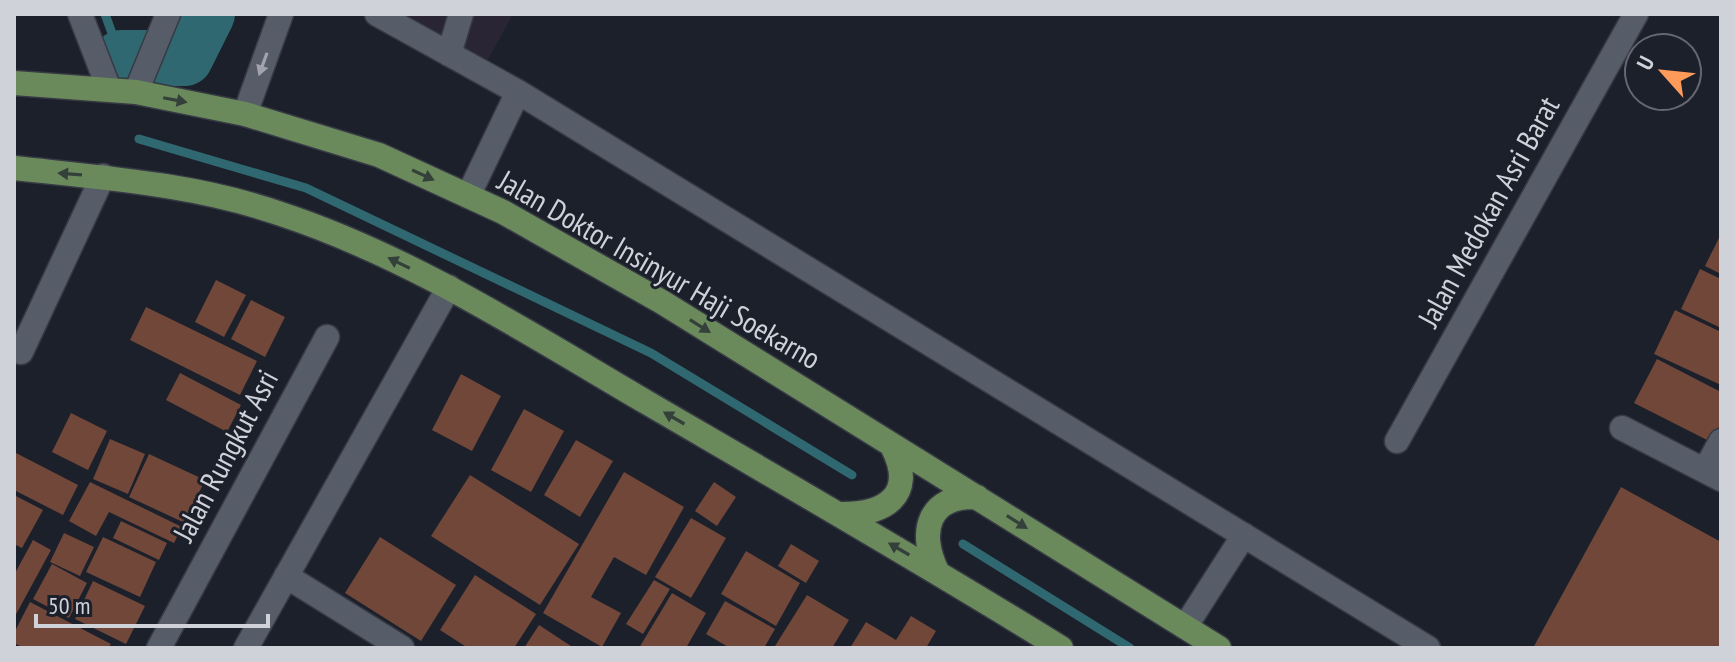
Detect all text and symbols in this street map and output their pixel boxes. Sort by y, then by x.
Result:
north arrow [1623,32,1703,112]
one-way arrow [257,52,269,76]
text: U [1630,52,1660,74]
street label: Jalan Medokan Asri Barat [1408,89,1568,334]
one-way arrow [163,94,188,107]
street label: Jalan Doktor Insinyur Haji Soekarno [491,160,828,377]
one-way arrow [57,167,82,180]
one-way arrow [411,169,435,182]
one-way arrow [388,256,411,270]
one-way arrow [690,318,711,333]
street label: Jalan Rungkut Asri [163,363,286,549]
one-way arrow [663,412,685,426]
one-way arrow [1006,514,1028,528]
one-way arrow [888,542,910,556]
scale bar [36,578,268,628]
text: 50 m [48,590,90,621]

